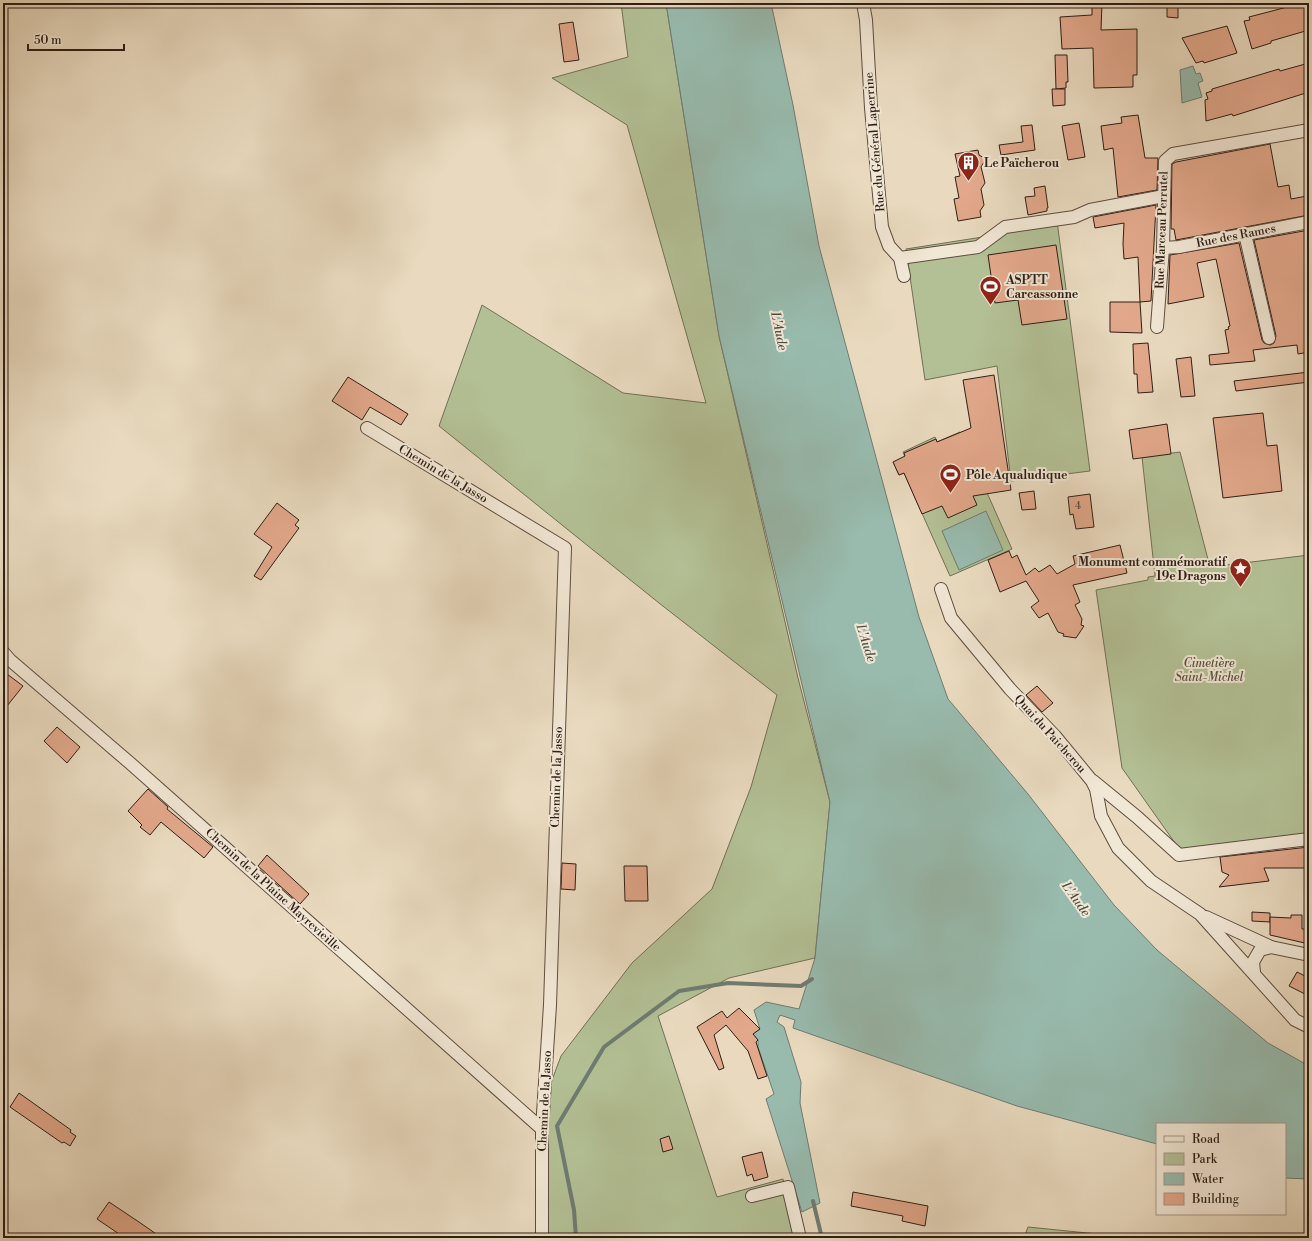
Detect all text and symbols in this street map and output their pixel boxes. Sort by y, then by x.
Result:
scale bar [28,26,124,52]
text: 50 m [34,33,62,48]
street label: Rue du Général Laperrine [861,72,889,212]
building icon: Le Païcherou [955,150,981,183]
place label: Le Païcherou [984,156,1060,171]
street label: Rue Marceau Perrutel [1152,170,1172,289]
street label: Rue des Rames [1195,221,1277,251]
place label: ASPTT Carcassonne [1005,273,1079,302]
sports icon: ASPTT Carcassonne [978,274,1004,307]
water label: L'Aude [767,309,791,352]
street label: Chemin de la Jasso [396,441,491,507]
sports icon: Pôle Aqualudique [938,462,964,495]
place label: Pôle Aqualudique [966,468,1068,483]
house number: 4 [1075,500,1081,512]
place label: Monument commémoratif 19e Dragons [1078,555,1228,584]
place icon: Monument commémoratif 19e Dragons [1228,556,1254,589]
water label: L'Aude [852,621,880,664]
park label: Cimetière Saint-Michel [1175,656,1243,685]
street label: Quai du Paicherou [1011,692,1089,776]
street label: Chemin de la Jasso [548,726,566,828]
street label: Chemin de la Plaine Mayrevieille [202,825,344,955]
water label: L'Aude [1058,878,1094,919]
street label: Chemin de la Jasso [535,1050,555,1152]
legend [1156,1123,1286,1215]
text: Road [1192,1132,1220,1147]
text: Park [1192,1152,1218,1167]
text: Water [1191,1172,1224,1187]
text: Building [1191,1192,1240,1207]

